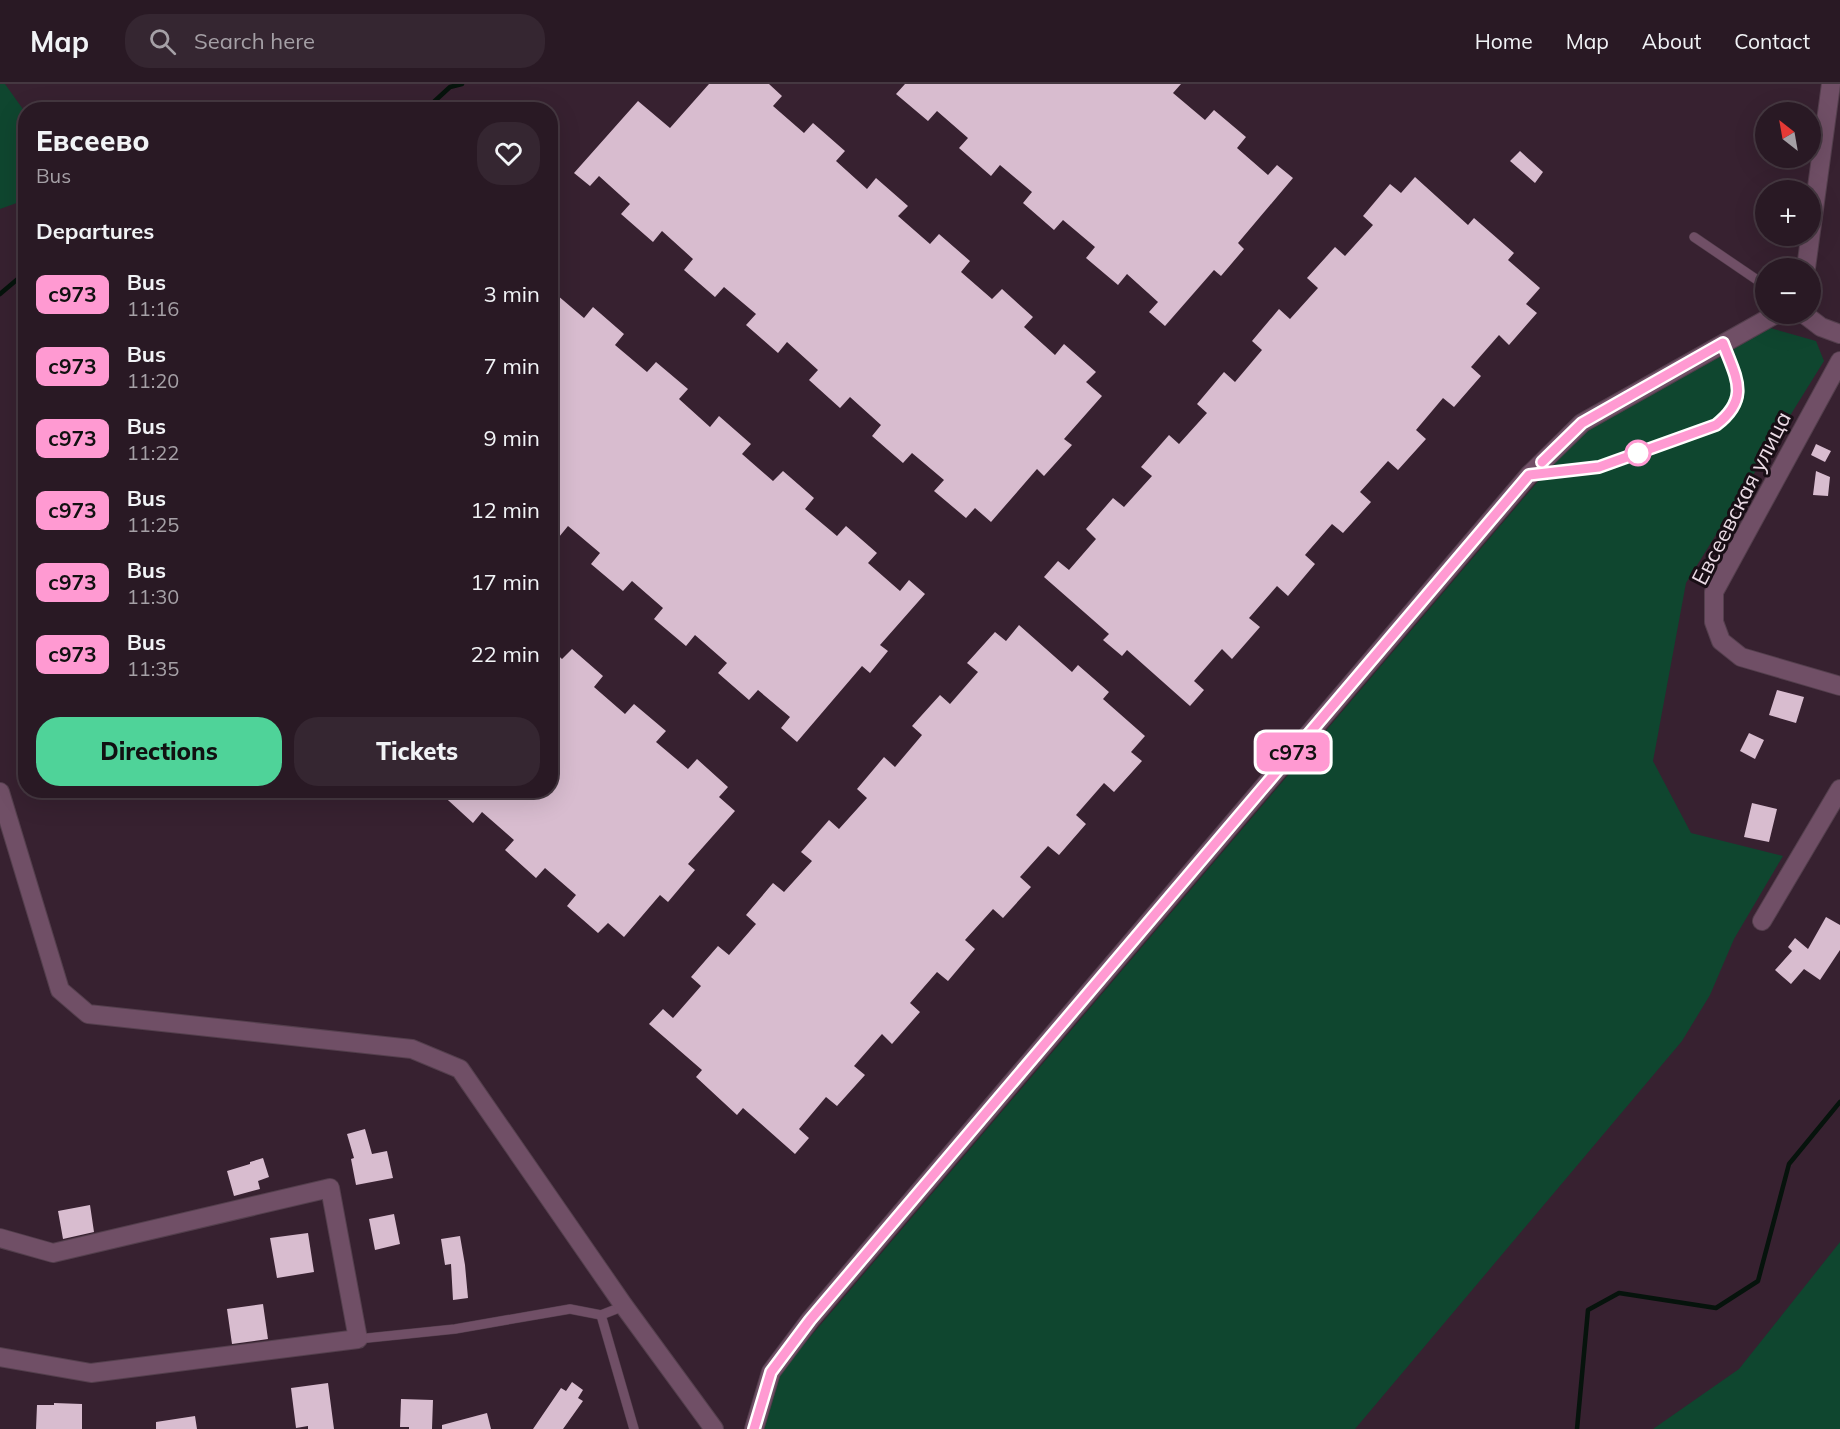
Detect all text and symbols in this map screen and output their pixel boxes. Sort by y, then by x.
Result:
search box [125,14,545,68]
text: Map [30,24,89,59]
icon: search [146,25,179,58]
text: Search here [194,27,315,55]
text: Home [1475,28,1533,54]
text: Map [1566,28,1609,54]
text: About [1642,28,1701,54]
text: Contact [1734,28,1810,54]
north arrow [1755,102,1821,168]
map controls [1755,102,1821,324]
button: heart [477,122,540,185]
text: Евсеево [36,123,150,158]
text: Bus [36,163,71,188]
button: + [1755,180,1821,246]
text: Departures [36,217,154,245]
button: − [1755,258,1821,324]
text: Bus [127,268,166,296]
text: 3 min [484,280,540,308]
text: с973 [48,281,97,307]
text: 11:16 [127,296,179,321]
text: Bus [127,340,166,368]
text: 7 min [484,352,540,380]
text: с973 [48,353,97,379]
text: 11:20 [127,368,179,393]
street label: Евсеевская улица [1685,406,1797,590]
text: Bus [127,412,166,440]
text: 9 min [484,424,540,452]
text: с973 [48,425,97,451]
text: 11:22 [127,440,179,465]
unlabelled marker [1625,440,1651,466]
text: Bus [127,484,166,512]
text: 12 min [470,496,540,524]
text: с973 [48,497,97,523]
text: 11:25 [127,512,179,537]
text: Bus [127,556,166,584]
text: 17 min [470,568,540,596]
text: с973 [48,569,97,595]
text: 11:30 [127,584,179,609]
text: Bus [127,628,166,656]
text: 22 min [470,640,540,668]
text: с973 [48,641,97,667]
text: 11:35 [127,656,179,681]
button: Directions [36,717,282,786]
button: Tickets [294,717,540,786]
line badge: с973 [1251,732,1335,772]
text: с973 [1269,739,1317,765]

